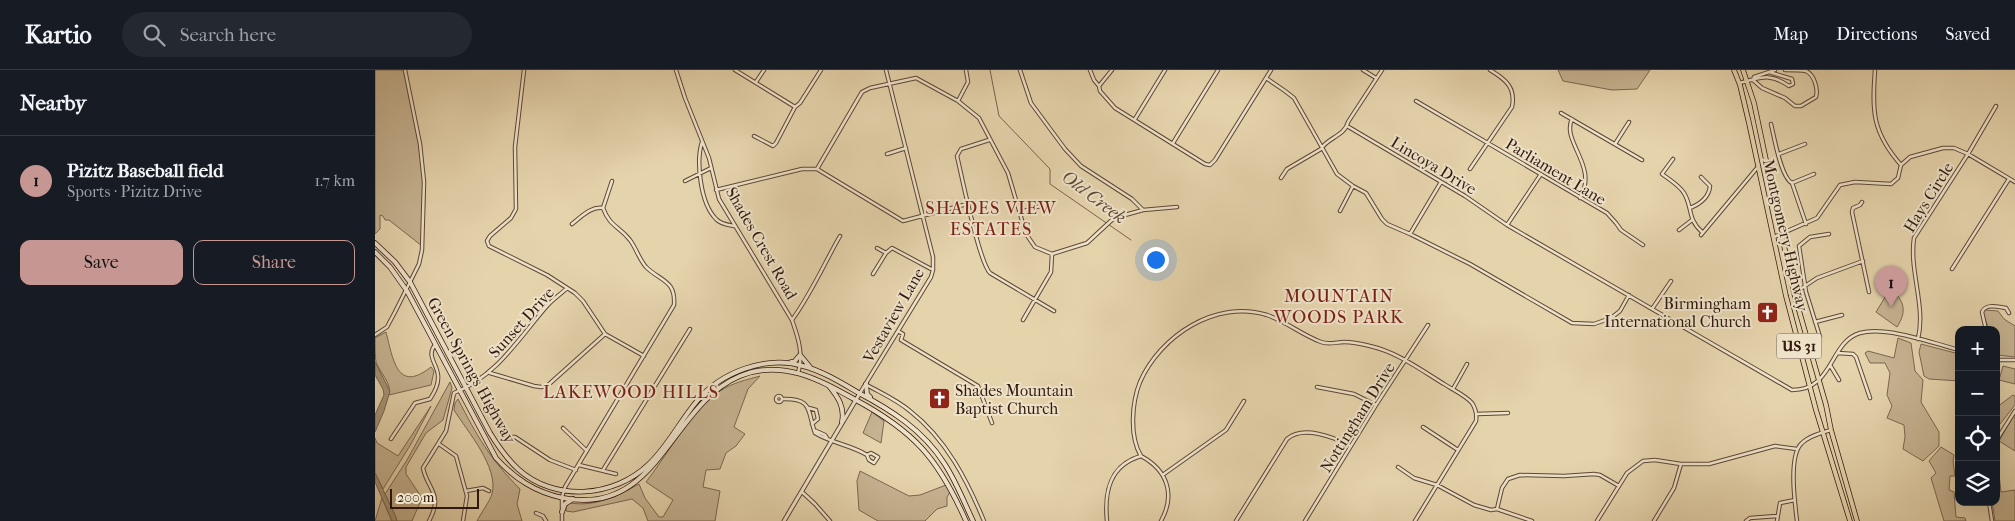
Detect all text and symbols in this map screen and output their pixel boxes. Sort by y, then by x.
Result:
search box [122,12,472,57]
text: Kartio [25,21,92,49]
icon: search [140,21,168,49]
text: Search here [180,24,276,46]
text: Map [1774,24,1808,45]
text: Directions [1836,24,1917,45]
text: Saved [1945,24,1990,45]
text: Nearby [20,91,86,115]
street label: Lincoya Drive [1387,132,1480,198]
street label: Parliament Lane [1502,134,1609,209]
street label: Montgomery Highway [1759,157,1812,314]
street label: Hays Circle [1899,159,1957,236]
text: Pizitz Baseball field [67,160,223,182]
water label: Old Creek [1057,166,1130,228]
text: 1 [33,171,39,190]
text: 1.7 km [314,171,355,190]
text: Sports · Pizitz Drive [67,182,202,201]
street label: Shades Crest Road [722,184,802,303]
district label: SHADES VIEW ESTATES [925,198,1057,240]
button: Save [20,240,183,285]
button: Share [193,240,355,285]
your location [1143,247,1169,273]
street label: Vestaview Lane [858,264,928,367]
pin: 1 [1875,266,1907,307]
street label: Sunset Drive [485,283,558,362]
district label: MOUNTAIN WOODS PARK [1273,286,1404,328]
street label: Green Springs Highway [423,294,520,447]
place label: Birmingham International Church [1604,294,1752,331]
church icon: Birmingham International Church [1755,300,1779,324]
map controls [1955,326,2000,506]
button: + [1955,326,2000,371]
road number: US 31 [1777,334,1821,358]
street label: Nottingham Drive [1316,359,1399,476]
button: − [1955,371,2000,416]
place label: Shades Mountain Baptist Church [955,381,1074,418]
district label: LAKEWOOD HILLS [543,382,719,403]
church icon: Shades Mountain Baptist Church [927,387,951,411]
button: locate [1955,416,2000,461]
button: layers [1955,461,2000,506]
scale bar [390,486,479,509]
text: 200 m [397,489,434,506]

